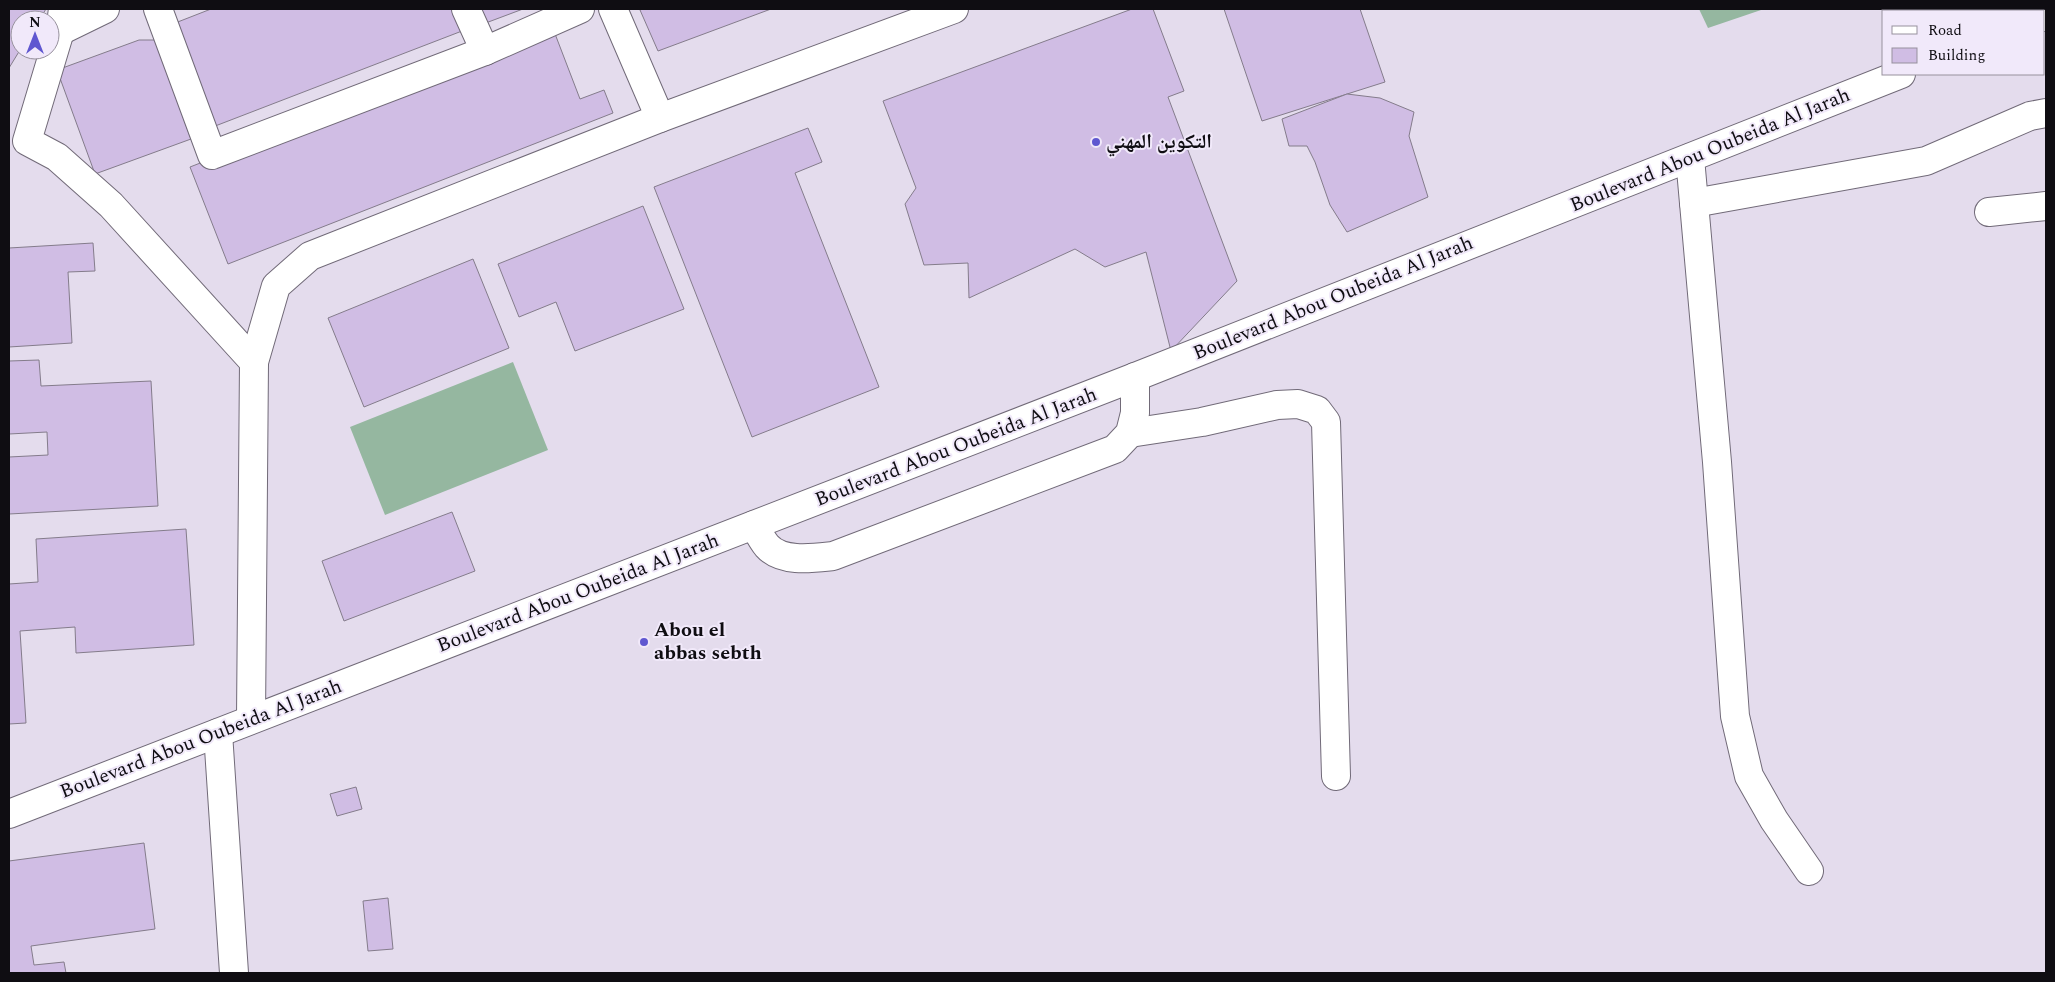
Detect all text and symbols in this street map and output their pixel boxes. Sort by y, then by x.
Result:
north arrow [10,10,60,60]
legend [1882,10,2045,75]
text: N [29,12,41,33]
text: Road [1928,19,1962,42]
text: Building [1928,44,1985,67]
street label: Boulevard Abou Oubeida Al Jarah [1565,80,1855,220]
place label: التكوين المهني [1106,127,1212,157]
marker: التكوين المهني [1090,136,1102,148]
street label: Boulevard Abou Oubeida Al Jarah [1188,228,1478,368]
street label: Boulevard Abou Oubeida Al Jarah [811,379,1101,515]
street label: Boulevard Abou Oubeida Al Jarah [433,525,723,661]
place label: Abou el abbas sebth [654,615,762,668]
marker: Abou el abbas sebth [638,636,650,648]
street label: Boulevard Abou Oubeida Al Jarah [56,671,346,807]

